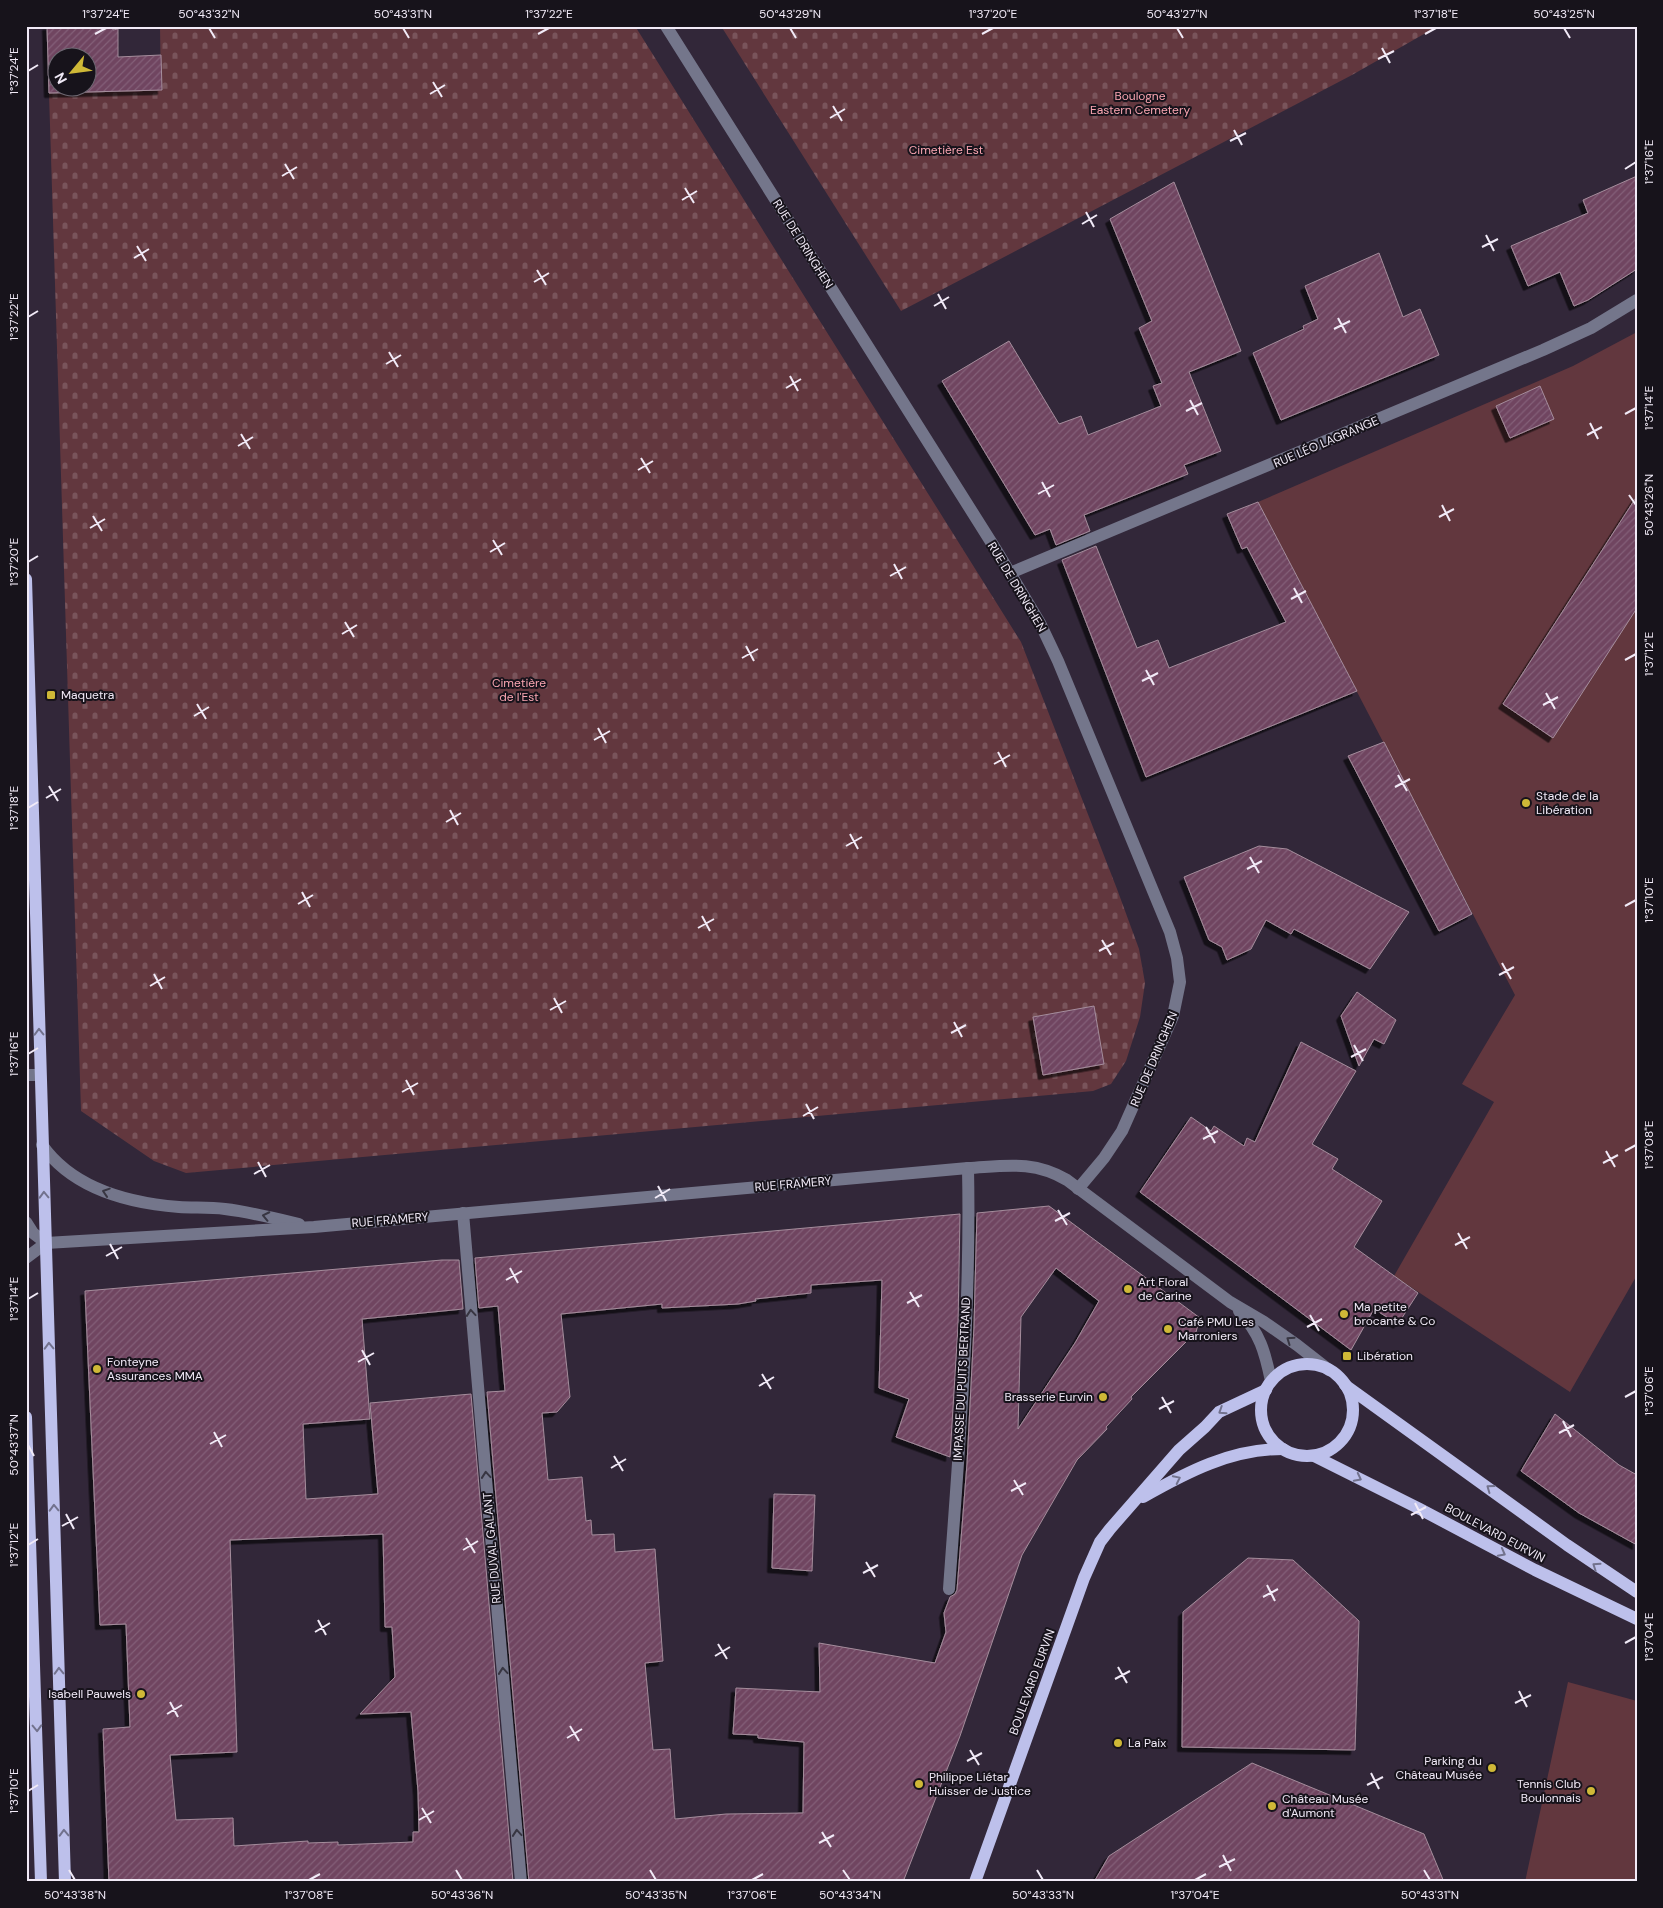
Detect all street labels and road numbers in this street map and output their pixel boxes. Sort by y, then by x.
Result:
street label: RUE DE DRINGHEN [769,197,837,291]
street label: RUE LÉO LAGRANGE [1271,413,1381,471]
street label: RUE DE DRINGHEN [984,539,1050,635]
street label: RUE DE DRINGHEN [1127,1009,1181,1109]
street label: RUE FRAMERY [754,1173,832,1195]
street label: RUE FRAMERY [351,1209,429,1231]
street label: IMPASSE DU PUITS BERTRAND [950,1297,974,1461]
street label: RUE DUVAL GALANT [479,1491,505,1604]
street label: BOULEVARD EURVIN [1442,1500,1548,1566]
street label: BOULEVARD EURVIN [1005,1627,1059,1737]

